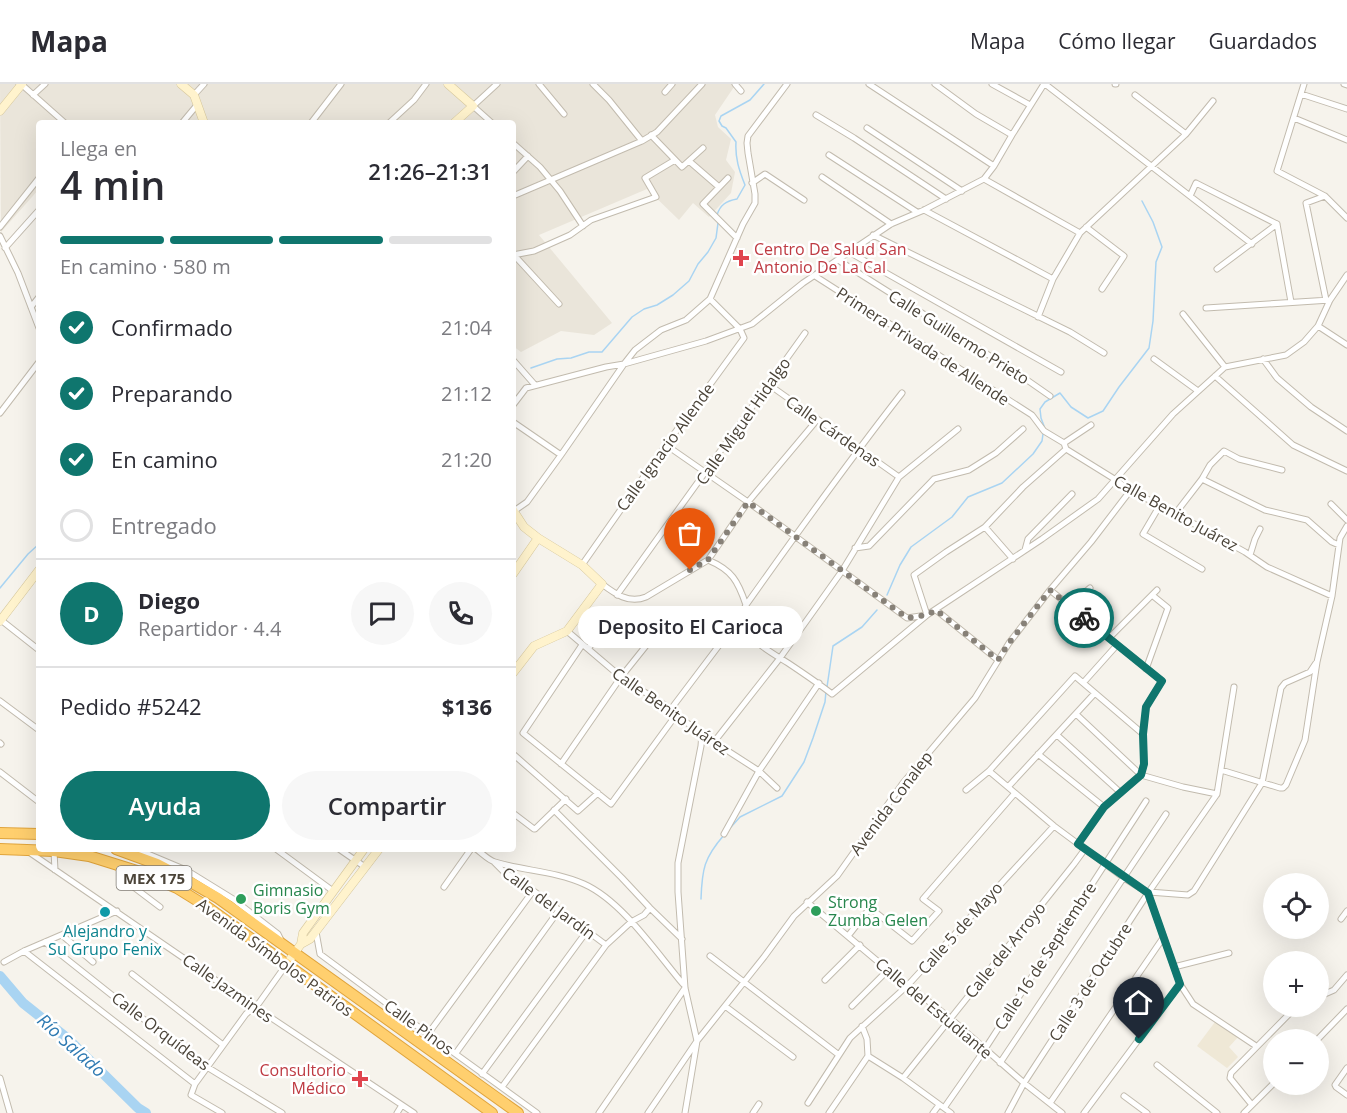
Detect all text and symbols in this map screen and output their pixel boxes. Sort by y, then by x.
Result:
text: Mapa [30,22,108,60]
text: Mapa [970,27,1025,55]
text: Cómo llegar [1058,27,1176,55]
text: Guardados [1209,27,1317,55]
text: Llega en [60,135,137,162]
text: 21:26–21:31 [368,156,492,186]
text: 4 min [60,158,165,211]
place label: Centro De Salud San Antonio De La Cal [754,238,907,278]
marker: Centro De Salud San Antonio De La Cal [732,249,750,267]
text: En camino · 580 m [60,253,231,280]
street label: Primera Privada de Allende [832,282,1014,410]
street label: Calle Guillermo Prieto [884,285,1034,389]
icon: check [60,311,93,344]
text: Confirmado [111,312,233,342]
text: 21:04 [441,314,492,341]
street label: Calle Miguel Hidalgo [691,353,795,489]
icon: check [60,377,93,410]
text: Preparando [111,378,233,408]
street label: Calle Ignacio Allende [611,379,719,515]
text: 21:12 [441,380,492,407]
street label: Calle Cárdenas [781,390,885,472]
icon: check [60,443,93,476]
text: En camino [111,444,218,474]
text: 21:20 [441,446,492,473]
street label: Calle Benito Juárez [1110,470,1242,556]
pin [664,508,715,570]
text: Entregado [111,510,217,540]
icon: bag [673,517,706,550]
button: chat [351,582,414,645]
button: phone [429,582,492,645]
text: Diego [138,585,200,615]
courier [1054,588,1114,648]
text: D [83,598,100,628]
icon: bike [1068,602,1101,635]
callout: Deposito El Carioca [578,606,802,648]
text: Deposito El Carioca [598,613,783,640]
text: Repartidor · 4.4 [138,615,282,642]
street label: Calle Benito Juárez [608,662,734,760]
text: Pedido #5242 [60,691,202,721]
text: $136 [442,691,492,721]
street label: Avenida Conalep [845,746,937,860]
button: Ayuda [60,771,270,840]
button: Compartir [282,771,492,840]
street label: Calle del Jardín [498,862,600,944]
road number: MEX 175 [116,866,192,890]
map controls [1263,873,1329,1095]
button: locate [1263,873,1329,939]
street label: Calle 5 de Mayo [913,877,1007,979]
street label: Calle 16 de Septiembre [989,878,1101,1034]
place label: Gimnasio Boris Gym [253,879,330,919]
place label: Strong Zumba Gelen [828,891,928,931]
marker: Gimnasio Boris Gym [234,892,248,906]
street label: Avenida Símbolos Patrios [192,893,358,1021]
street label: Calle del Arroyo [959,897,1051,1003]
marker: Strong Zumba Gelen [809,904,823,918]
marker: Alejandro y Su Grupo Fenix [98,905,112,919]
street label: Calle 3 de Octubre [1043,918,1137,1046]
place label: Alejandro y Su Grupo Fenix [48,920,163,960]
street label: Calle Jazmines [178,949,278,1027]
button: + [1263,951,1329,1017]
street label: Calle del Estudiante [871,953,997,1063]
pin [1113,977,1164,1039]
icon: home [1122,986,1155,1019]
street label: Calle Orquídeas [107,987,215,1075]
street label: Calle Pinos [380,994,458,1060]
water label: Río Salado [33,1008,111,1082]
button: − [1263,1029,1329,1095]
place label: Consultorio Médico [259,1059,346,1099]
marker: Consultorio Médico [351,1070,369,1088]

